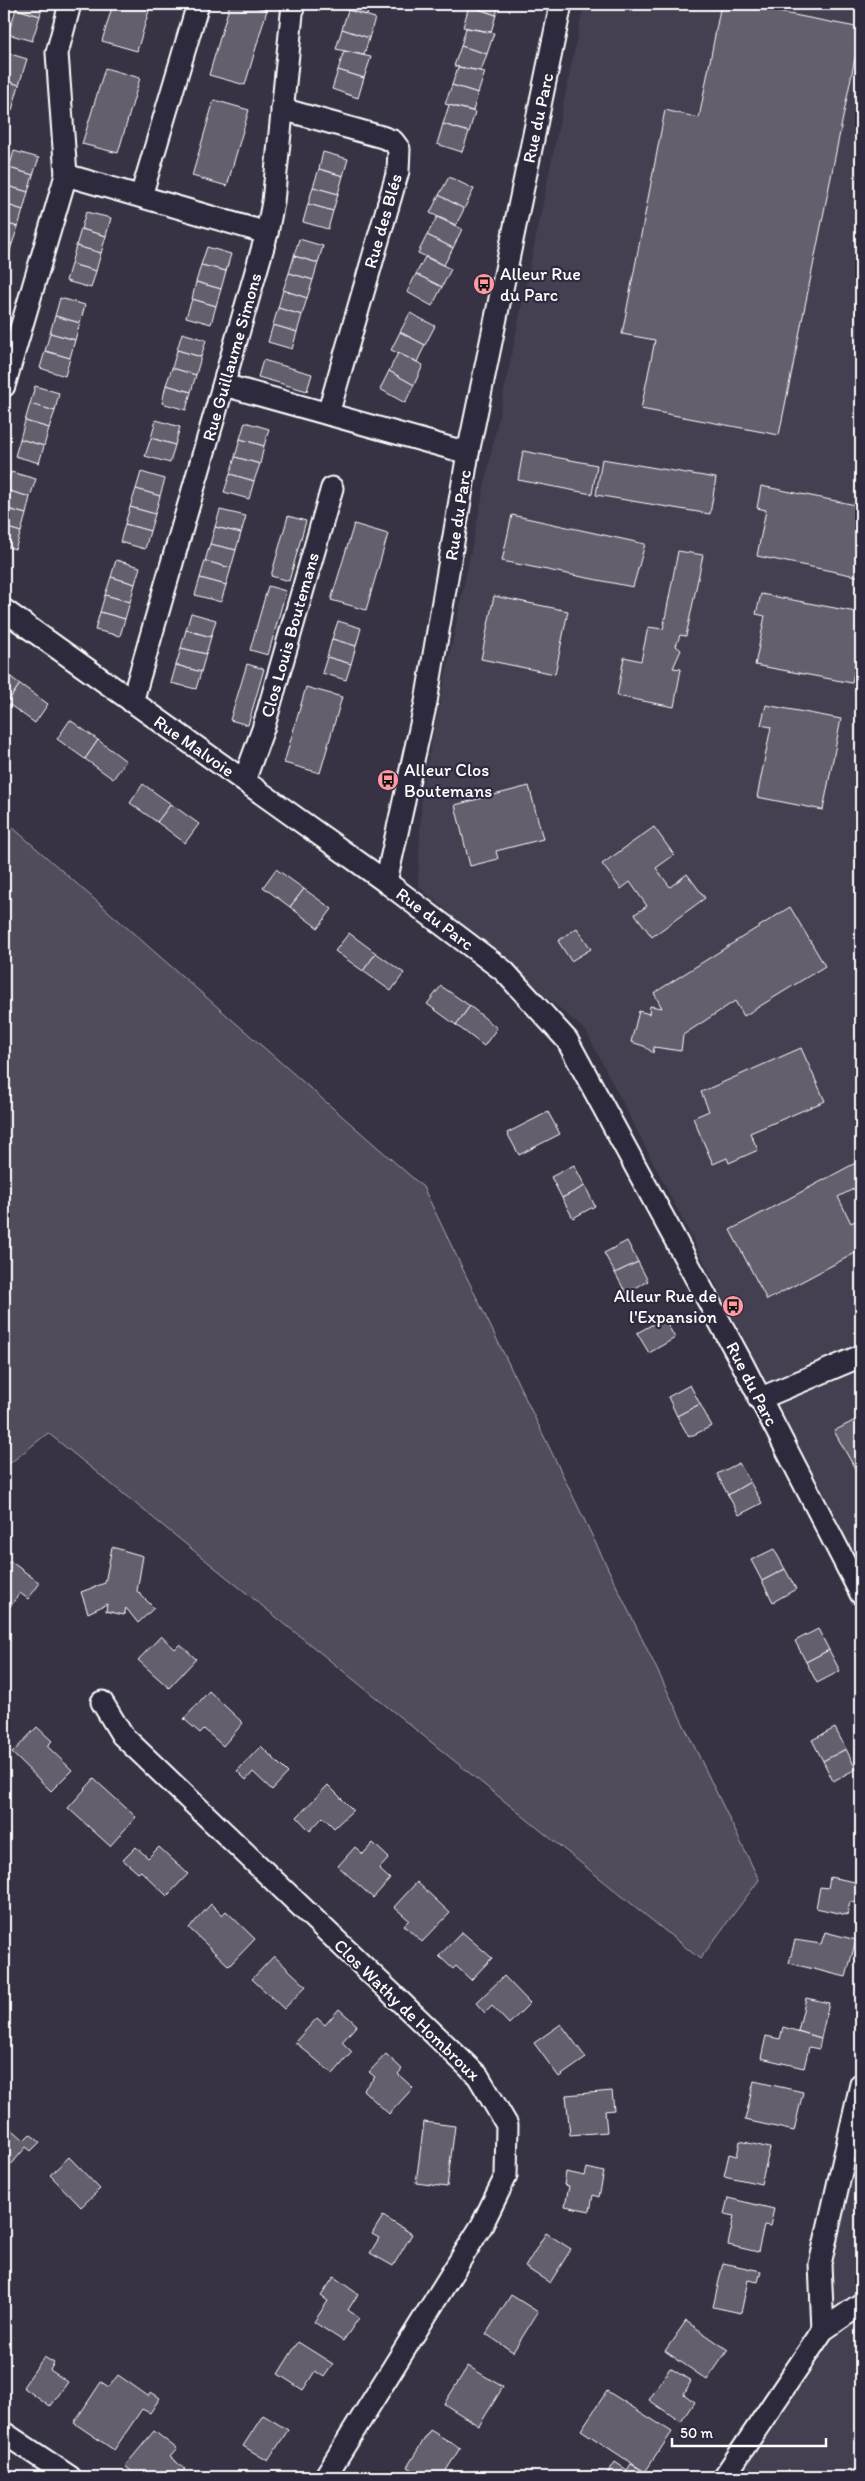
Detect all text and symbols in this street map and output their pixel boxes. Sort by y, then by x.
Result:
street label: Rue du Parc [518,71,558,165]
street label: Rue des Blés [359,171,407,271]
place label: Alleur Rue du Parc [500,263,581,306]
street label: Rue Guillaume Simons [197,270,267,444]
bus stop icon: Alleur Rue du Parc [472,272,496,296]
street label: Rue du Parc [440,468,476,562]
street label: Clos Louis Boutemans [256,550,324,720]
street label: Rue Malvoie [150,710,238,782]
place label: Alleur Clos Boutemans [404,759,492,802]
bus stop icon: Alleur Clos Boutemans [376,768,400,792]
street label: Rue du Parc [392,883,478,955]
place label: Alleur Rue de l'Expansion [614,1285,717,1328]
bus stop icon: Alleur Rue de l'Expansion [721,1294,745,1318]
street label: Rue du Parc [721,1338,783,1430]
street label: Clos Wathy de Hombroux [329,1934,485,2086]
scale bar [672,2416,826,2448]
text: 50 m [680,2424,713,2442]

